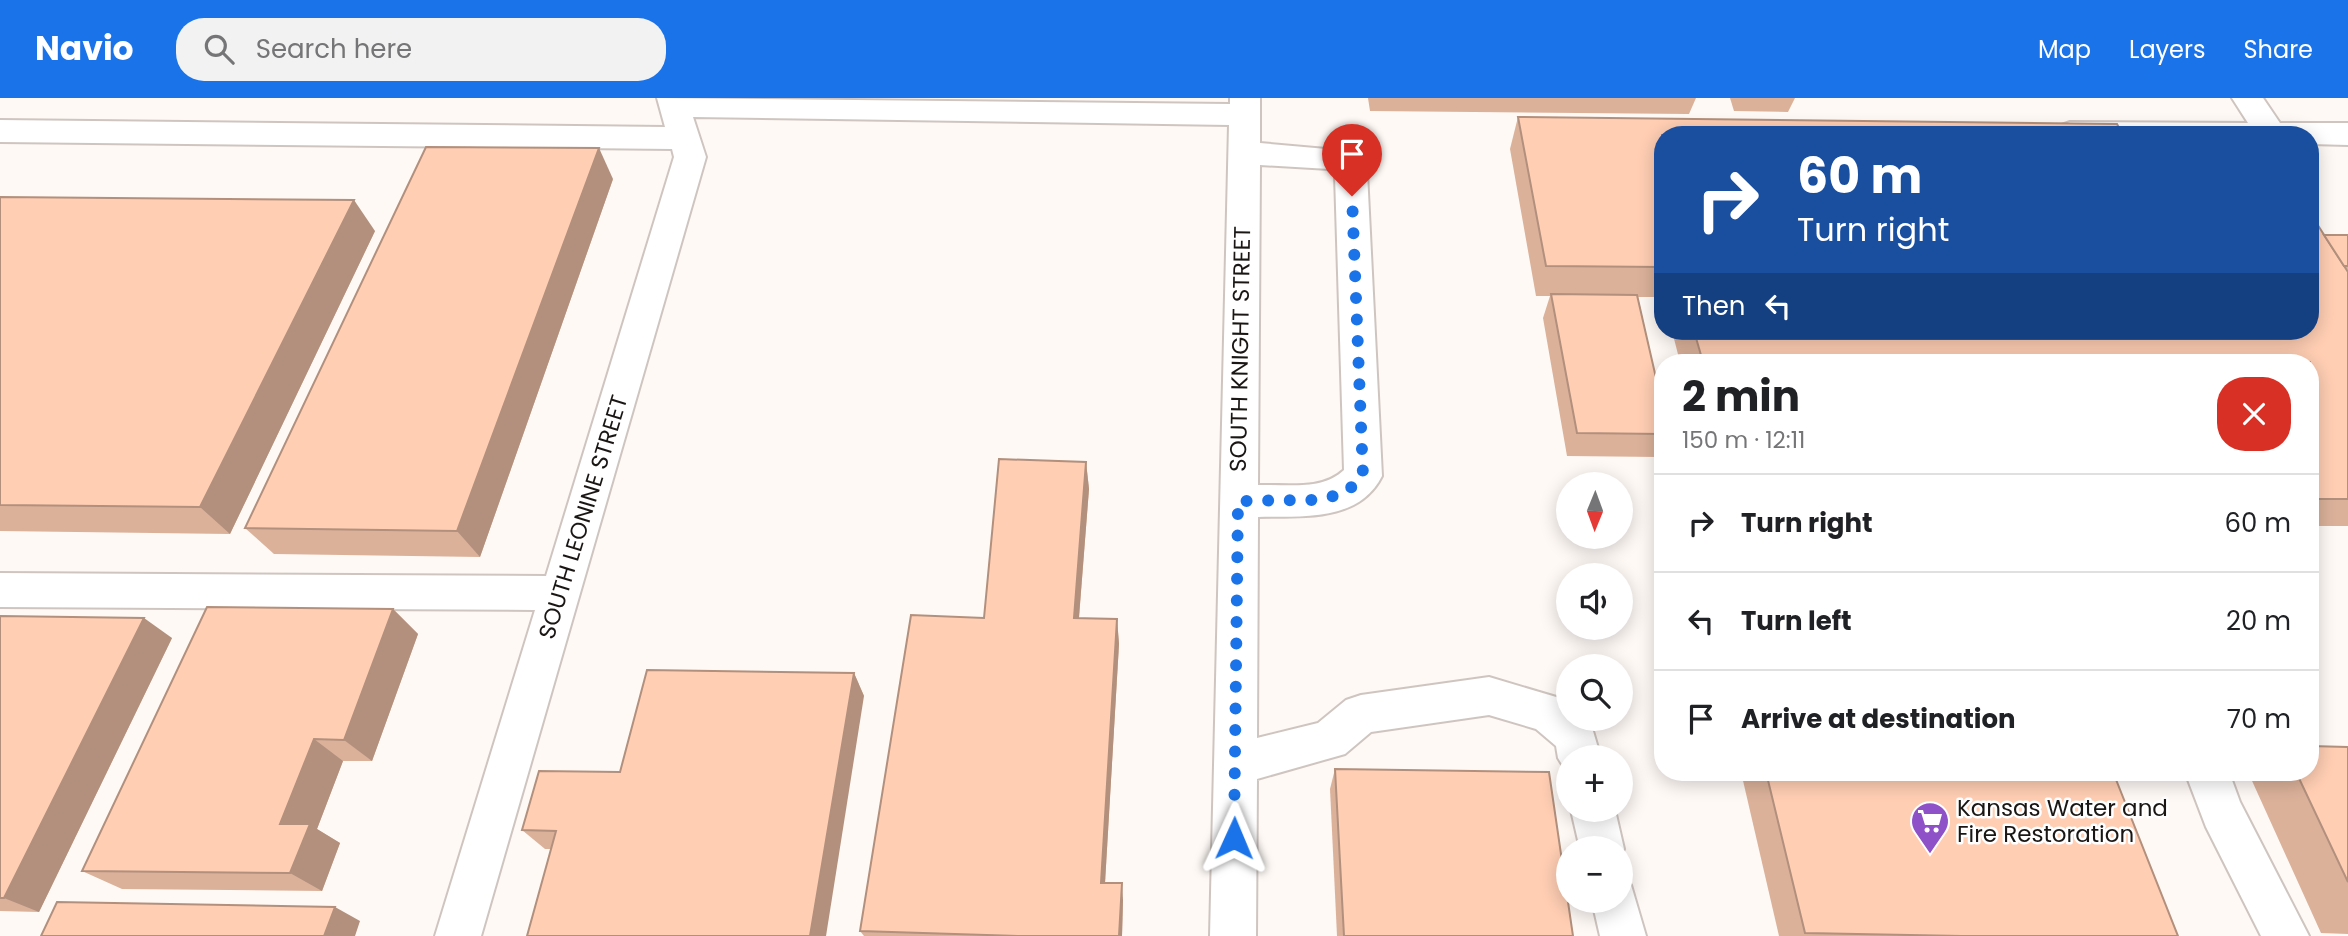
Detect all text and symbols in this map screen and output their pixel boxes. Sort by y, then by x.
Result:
search box [176,18,666,81]
text: Navio [35,25,134,72]
icon: search [200,30,238,68]
text: Search here [256,31,412,67]
text: Map [2038,33,2091,66]
text: Layers [2129,33,2205,66]
text: Share [2243,33,2313,66]
pin [1322,124,1382,196]
icon: arrive [1333,135,1371,173]
text: 60 m [1797,142,1922,210]
icon: right [1682,154,1773,245]
text: Turn right [1797,207,1949,252]
street label: SOUTH KNIGHT STREET [1222,226,1258,472]
icon: left [1759,287,1797,325]
text: Then [1682,288,1745,324]
text: 2 min [1682,367,1800,426]
button: close [2217,377,2291,451]
street label: SOUTH LEONINE STREET [531,391,635,643]
text: 150 m · 12:11 [1682,424,1805,456]
north arrow [1556,472,1633,550]
map controls [1556,472,1633,913]
icon: right [1682,504,1720,542]
text: Turn right [1741,505,1873,541]
text: 60 m [2224,505,2291,541]
button: sound [1556,563,1633,640]
icon: left [1682,602,1720,640]
text: Turn left [1741,603,1852,639]
text: 20 m [2226,603,2291,639]
button: search [1556,654,1633,731]
icon: arrive [1682,700,1720,738]
text: Arrive at destination [1741,701,2016,737]
text: 70 m [2227,701,2291,737]
button: + [1556,745,1633,822]
place label: Kansas Water and Fire Restoration [1957,792,2168,850]
supermarket icon: Kansas Water and Fire Restoration [1909,800,1951,855]
position arrow [1197,801,1271,875]
button: − [1556,836,1633,913]

